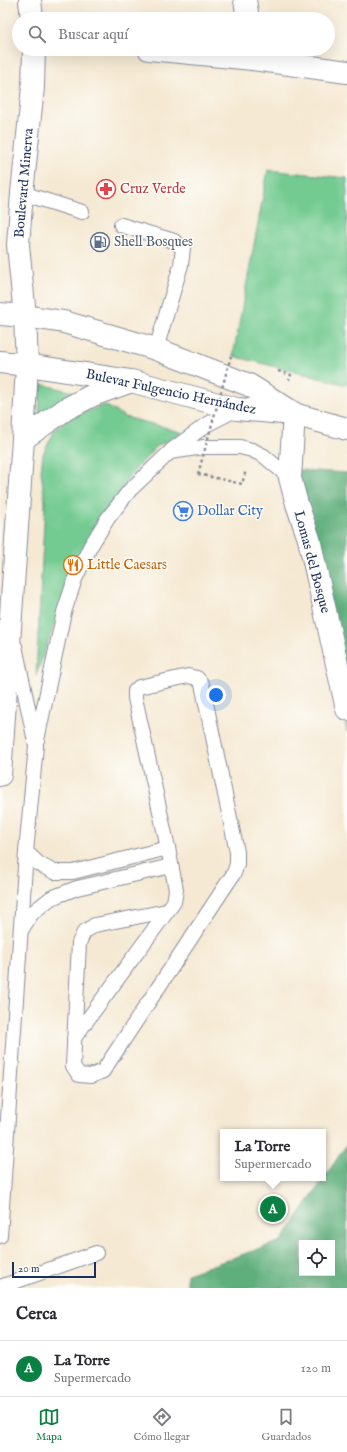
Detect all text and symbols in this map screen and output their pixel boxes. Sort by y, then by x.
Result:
search box [12,12,335,56]
icon: search [26,23,48,45]
text: Buscar aquí [58,25,128,44]
street label: Boulevard Minerva [10,126,38,239]
pharmacy icon: Cruz Verde [95,178,117,200]
place label: Cruz Verde [120,180,186,198]
fuel station icon: Shell Bosques [89,231,111,253]
place label: Shell Bosques [114,233,193,251]
street label: Bulevar Fulgencio Hernández [84,365,258,419]
supermarket icon: Dollar City [172,500,194,522]
place label: Dollar City [197,502,263,520]
street label: Lomas del Bosque [290,509,335,616]
restaurant icon: Little Caesars [62,554,84,576]
place label: Little Caesars [87,556,167,574]
your location [206,685,226,705]
popup [220,1129,326,1181]
text: La Torre [234,1137,290,1156]
text: Supermercado [234,1156,312,1173]
pin: A [260,1194,286,1224]
map controls [299,1240,335,1276]
button: locate [299,1240,335,1276]
scale bar [12,1260,96,1279]
text: 20 m [18,1262,39,1276]
text: Cerca [16,1304,57,1325]
text: La Torre [54,1351,110,1370]
text: A [25,1360,33,1377]
text: 120 m [301,1360,331,1377]
text: Supermercado [54,1370,131,1387]
tab: Mapa [36,1406,62,1444]
tab: Cómo llegar [133,1406,190,1444]
tab: Guardados [262,1406,311,1444]

